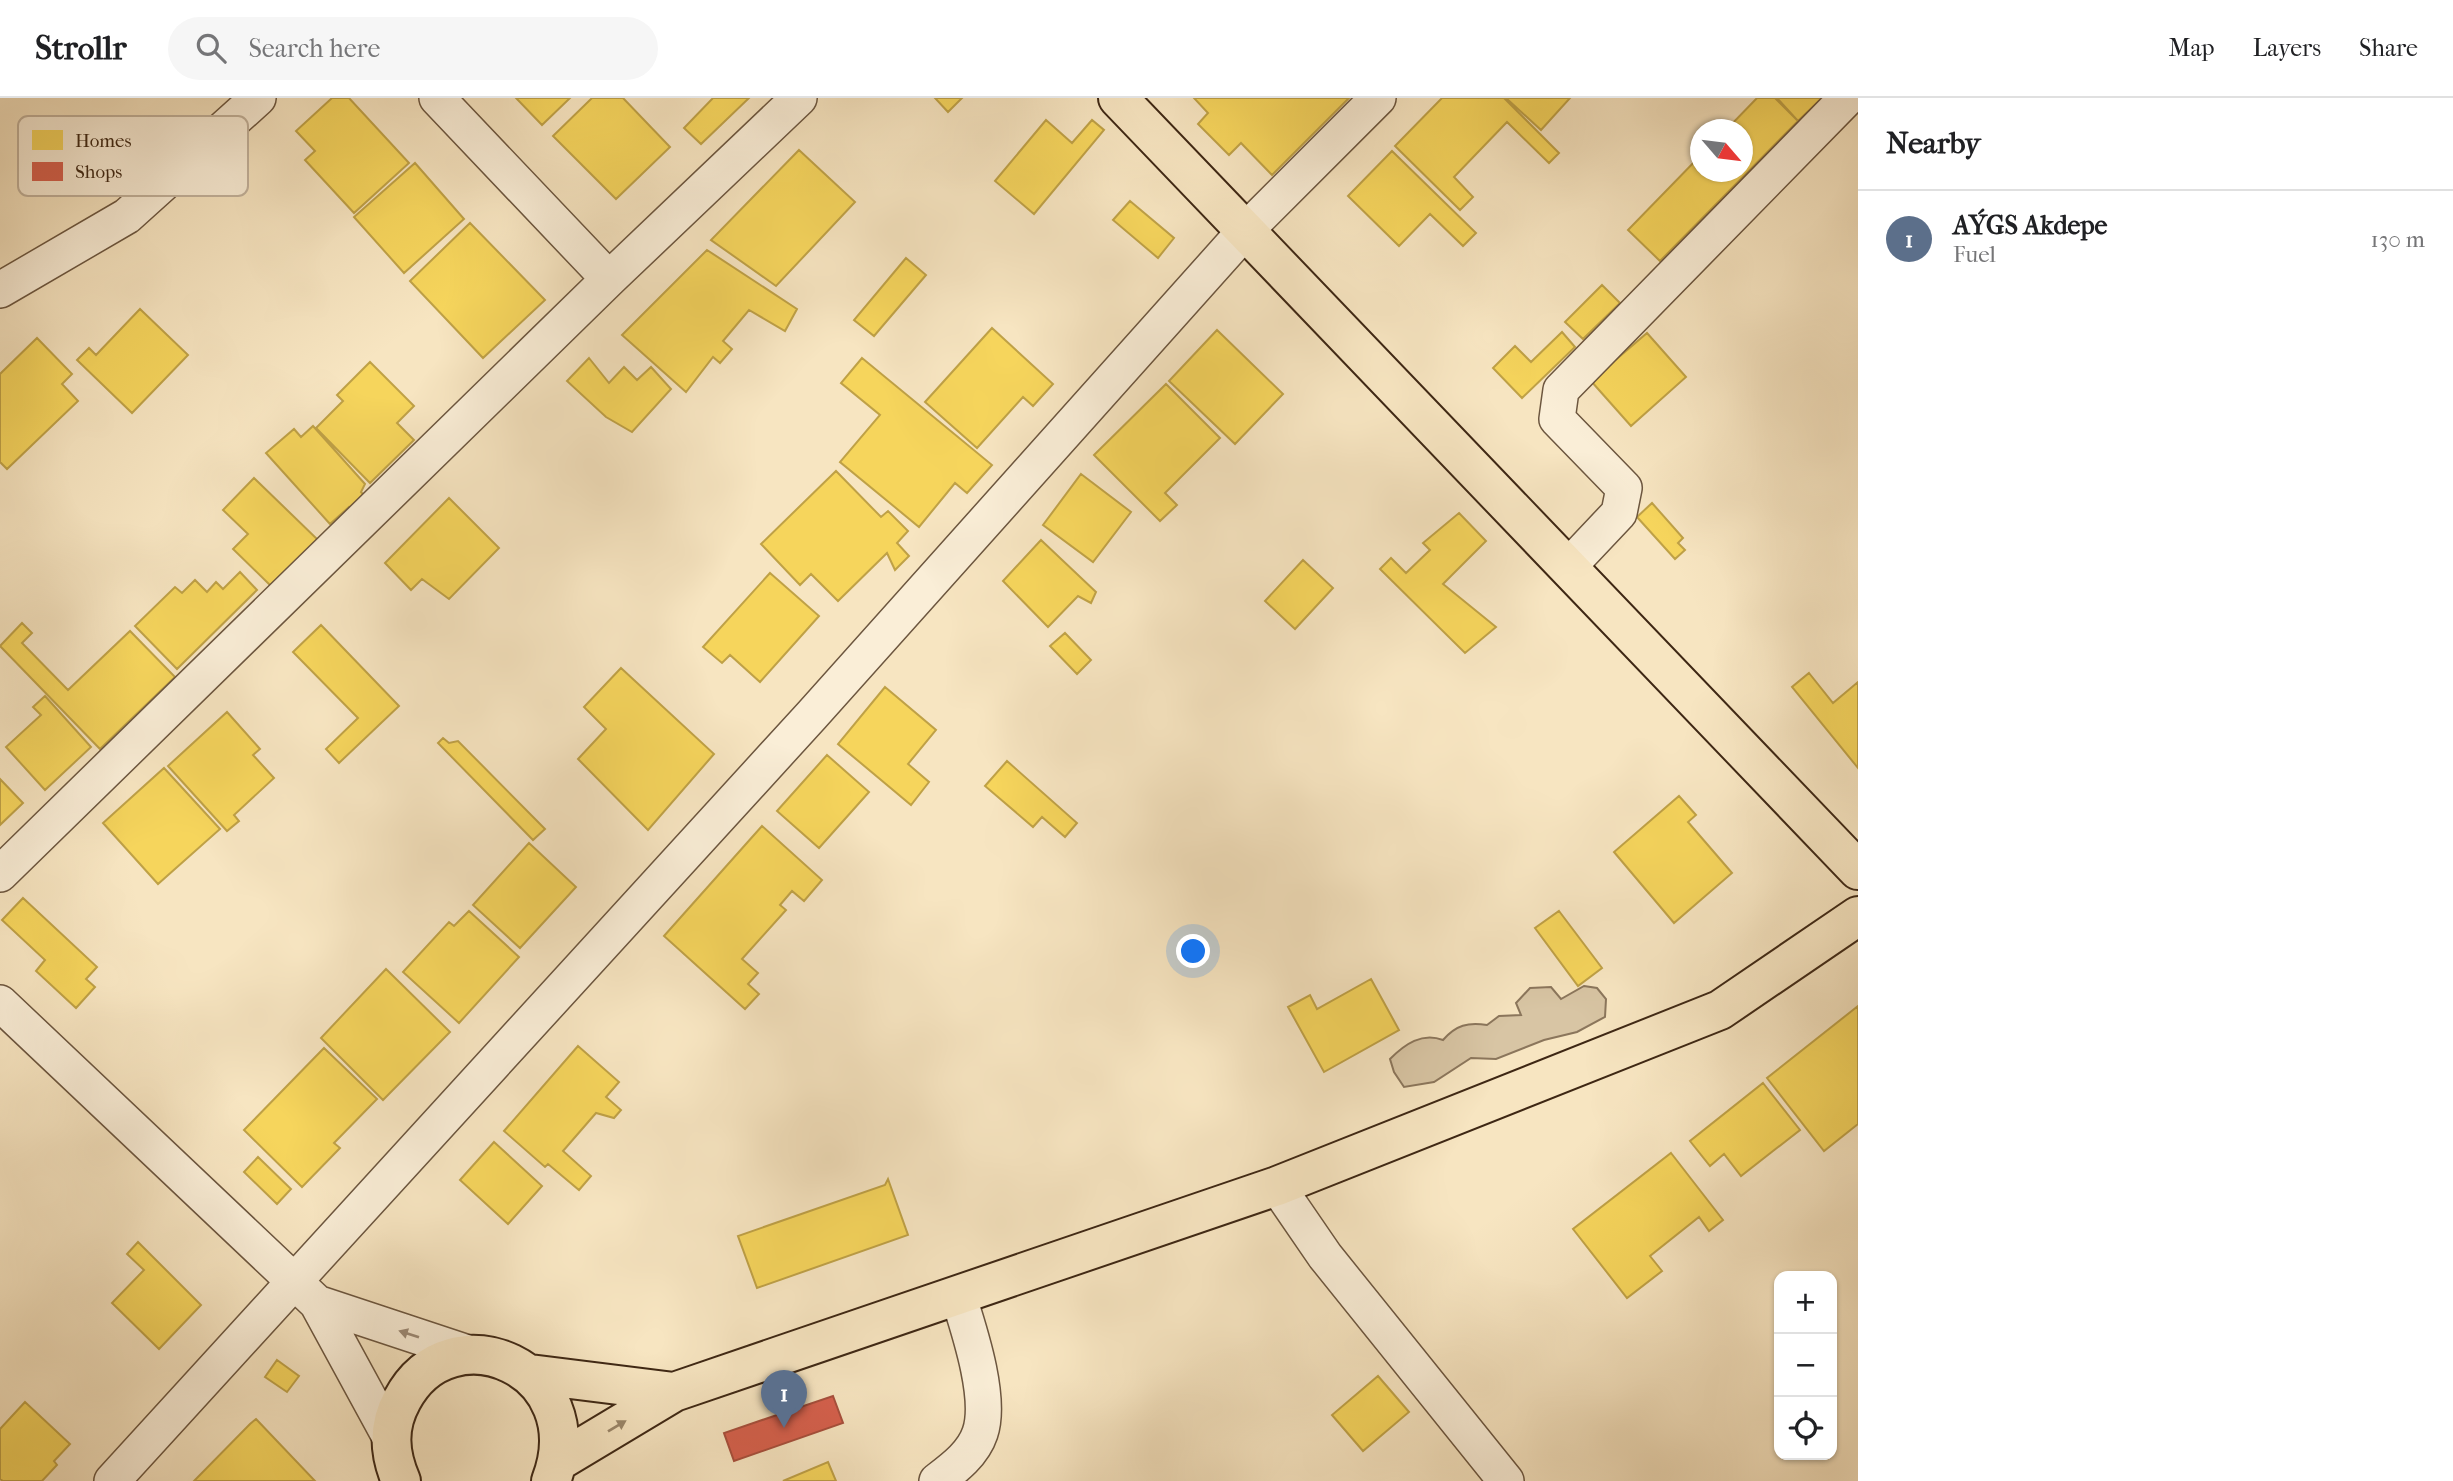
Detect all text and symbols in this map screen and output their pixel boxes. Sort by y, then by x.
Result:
search box [168,17,658,80]
text: Strollr [35,29,126,68]
icon: search [192,29,230,67]
text: Search here [248,33,380,64]
text: Map [2169,34,2215,62]
text: Layers [2253,34,2321,62]
text: Share [2359,34,2418,62]
legend [18,116,248,196]
north arrow [1690,119,1753,182]
text: Nearby [1886,126,1981,161]
text: Homes [75,130,131,152]
text: Shops [75,161,122,183]
text: AÝGS Akdepe [1953,210,2107,241]
text: 1 [1905,226,1913,253]
text: 130 m [2371,226,2425,253]
text: Fuel [1953,241,1996,268]
your location [1176,934,1210,968]
map controls [1774,1271,1837,1460]
button: + [1774,1271,1837,1334]
one-way arrow [399,1328,420,1339]
button: − [1774,1334,1837,1397]
pin: 1 [761,1370,807,1428]
button: locate [1774,1397,1837,1460]
one-way arrow [608,1419,627,1432]

